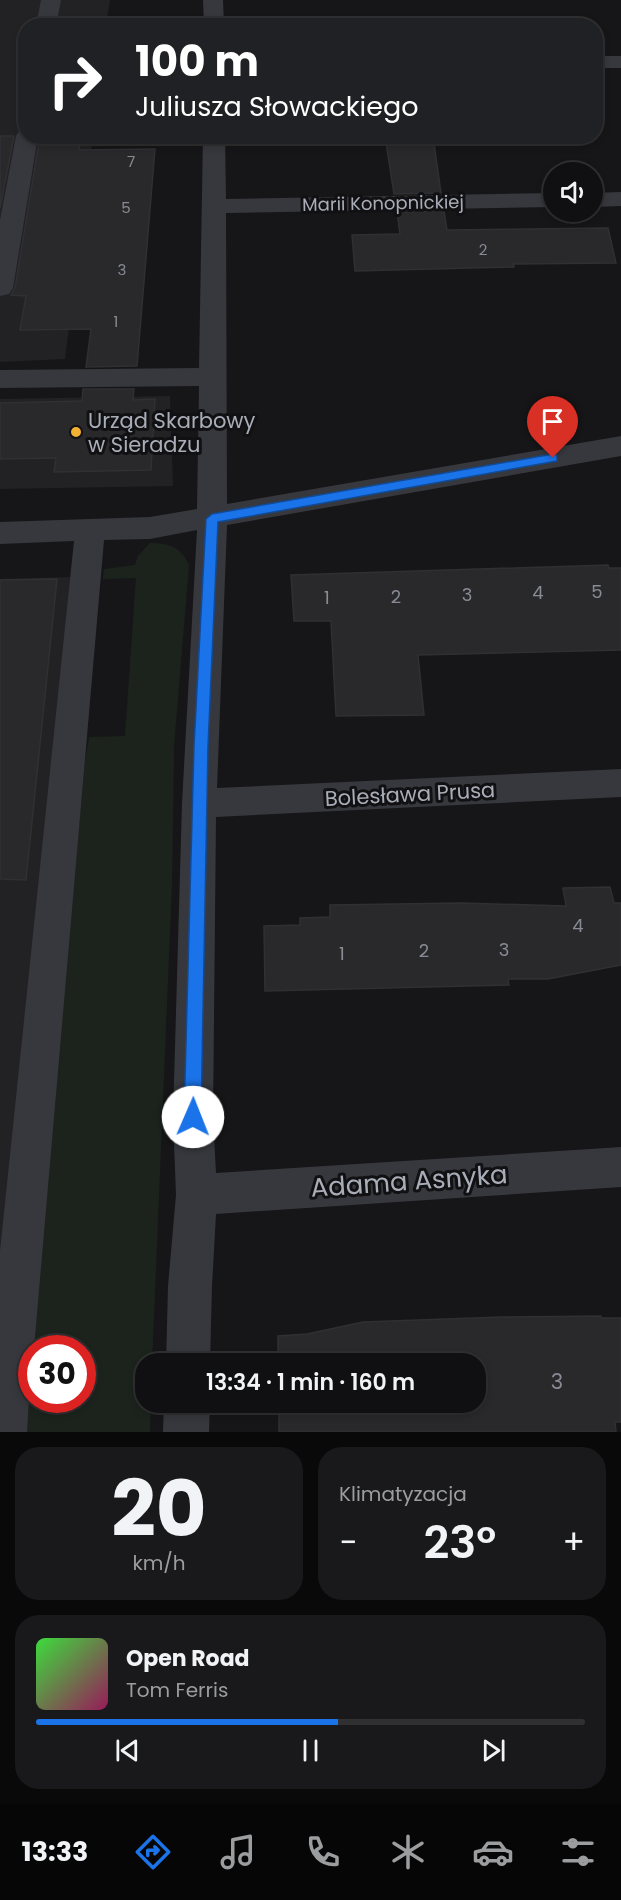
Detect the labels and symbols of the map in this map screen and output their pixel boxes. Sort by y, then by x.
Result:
house number: 7 [127,151,135,172]
street label: Marii Konopnickiej [302,189,464,217]
house number: 5 [121,197,131,218]
house number: 2 [479,239,487,260]
house number: 3 [118,259,126,280]
house number: 1 [114,311,118,332]
pin [527,396,578,458]
place label: Urząd Skarbowy w Sieradzu [88,406,256,459]
marker: Urząd Skarbowy w Sieradzu [69,425,83,439]
house number: 5 [591,579,603,604]
house number: 4 [532,580,544,605]
house number: 3 [462,582,472,607]
house number: 2 [391,584,401,609]
house number: 1 [324,585,330,610]
street label: Bolesława Prusa [324,775,496,813]
house number: 4 [572,913,584,938]
house number: 3 [499,937,509,962]
house number: 2 [419,938,429,963]
house number: 1 [339,941,345,966]
position arrow [161,1085,225,1149]
street label: Adama Asnyka [309,1156,509,1206]
speed limit sign: 30 [18,1335,96,1413]
house number: 3 [551,1367,563,1396]

